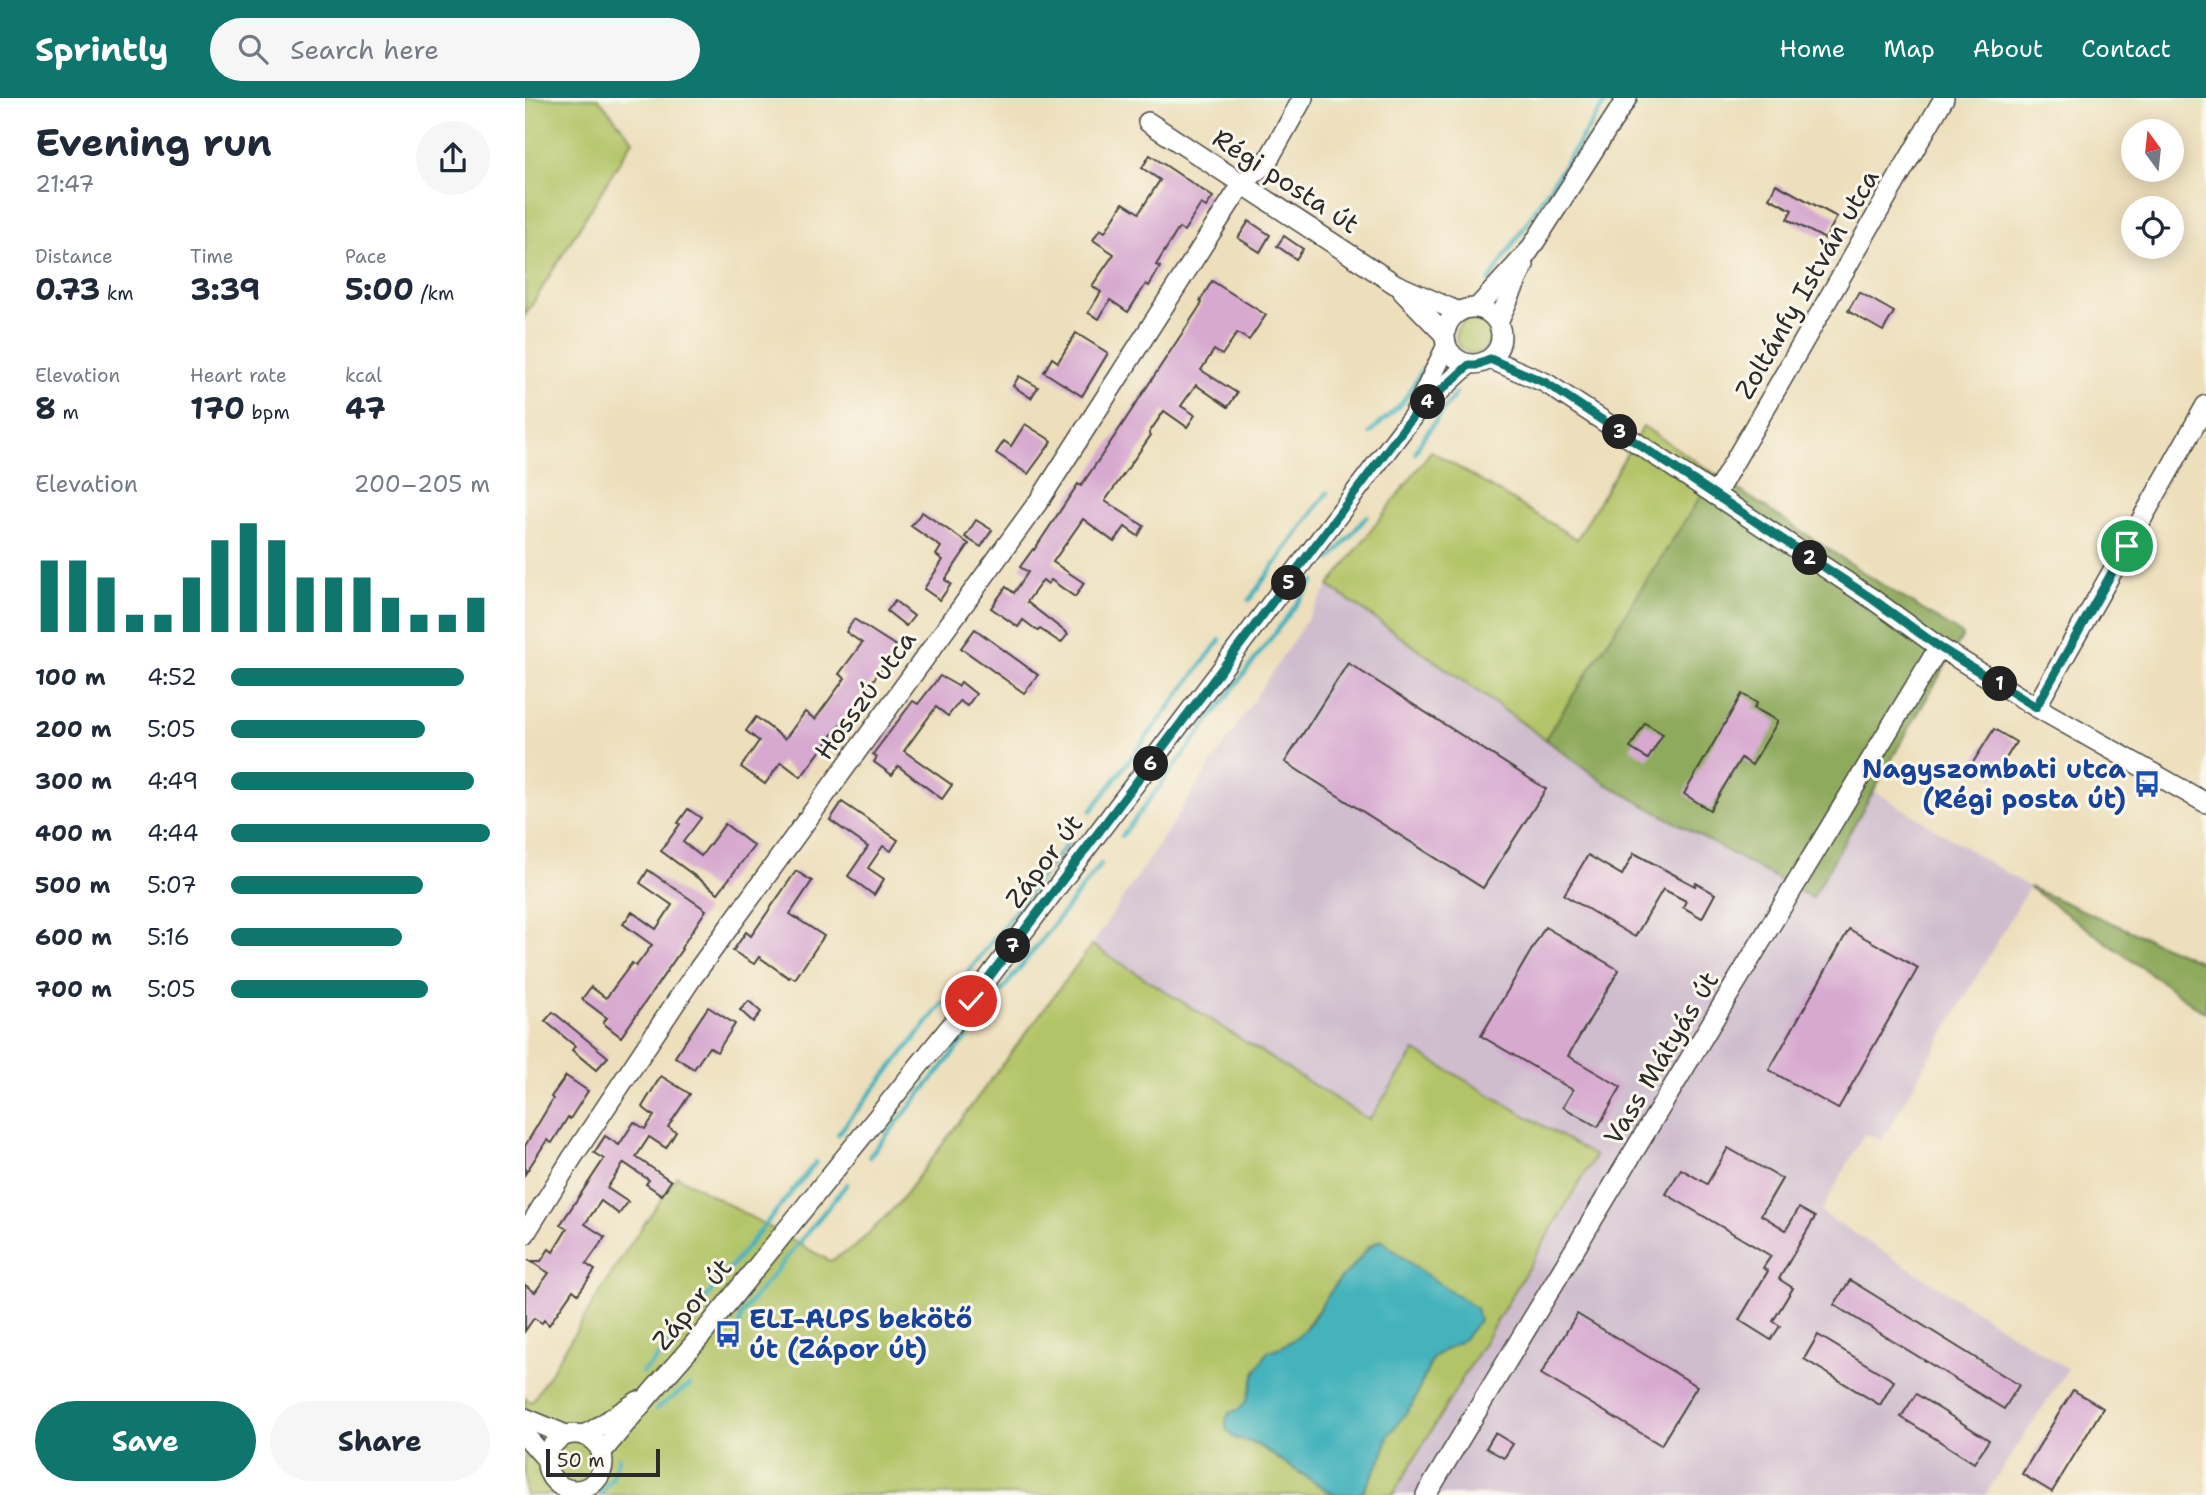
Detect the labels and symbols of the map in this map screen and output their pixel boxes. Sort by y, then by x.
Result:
north arrow [2121,119,2184,182]
street label: Régi posta út [1206,120,1366,241]
street label: Zoltánfy István utca [1726,163,1887,405]
pin: 4 [1411,384,1445,420]
pin: 3 [1603,414,1637,450]
pin [2097,516,2157,576]
pin: 2 [1793,540,1827,575]
pin: 5 [1271,566,1307,601]
street label: Hosszú utca [806,623,923,766]
pin: 1 [1983,666,2017,702]
pin: 6 [1133,746,1169,782]
place label: Nagyszombati utca (Régi posta út) [1862,751,2126,816]
bus stop icon: Nagyszombati utca (Régi posta út) [2132,769,2162,799]
street label: Zápor út [997,807,1090,915]
pin: 7 [995,928,1030,964]
street label: Vass Mátyás út [1595,965,1726,1151]
pin [941,971,1001,1031]
street label: Zápor út [644,1250,739,1357]
place label: ELI-ALPS bekötő út (Zápor út) [749,1301,972,1366]
bus stop icon: ELI-ALPS bekötő út (Zápor út) [713,1319,743,1349]
scale bar [546,1446,660,1478]

